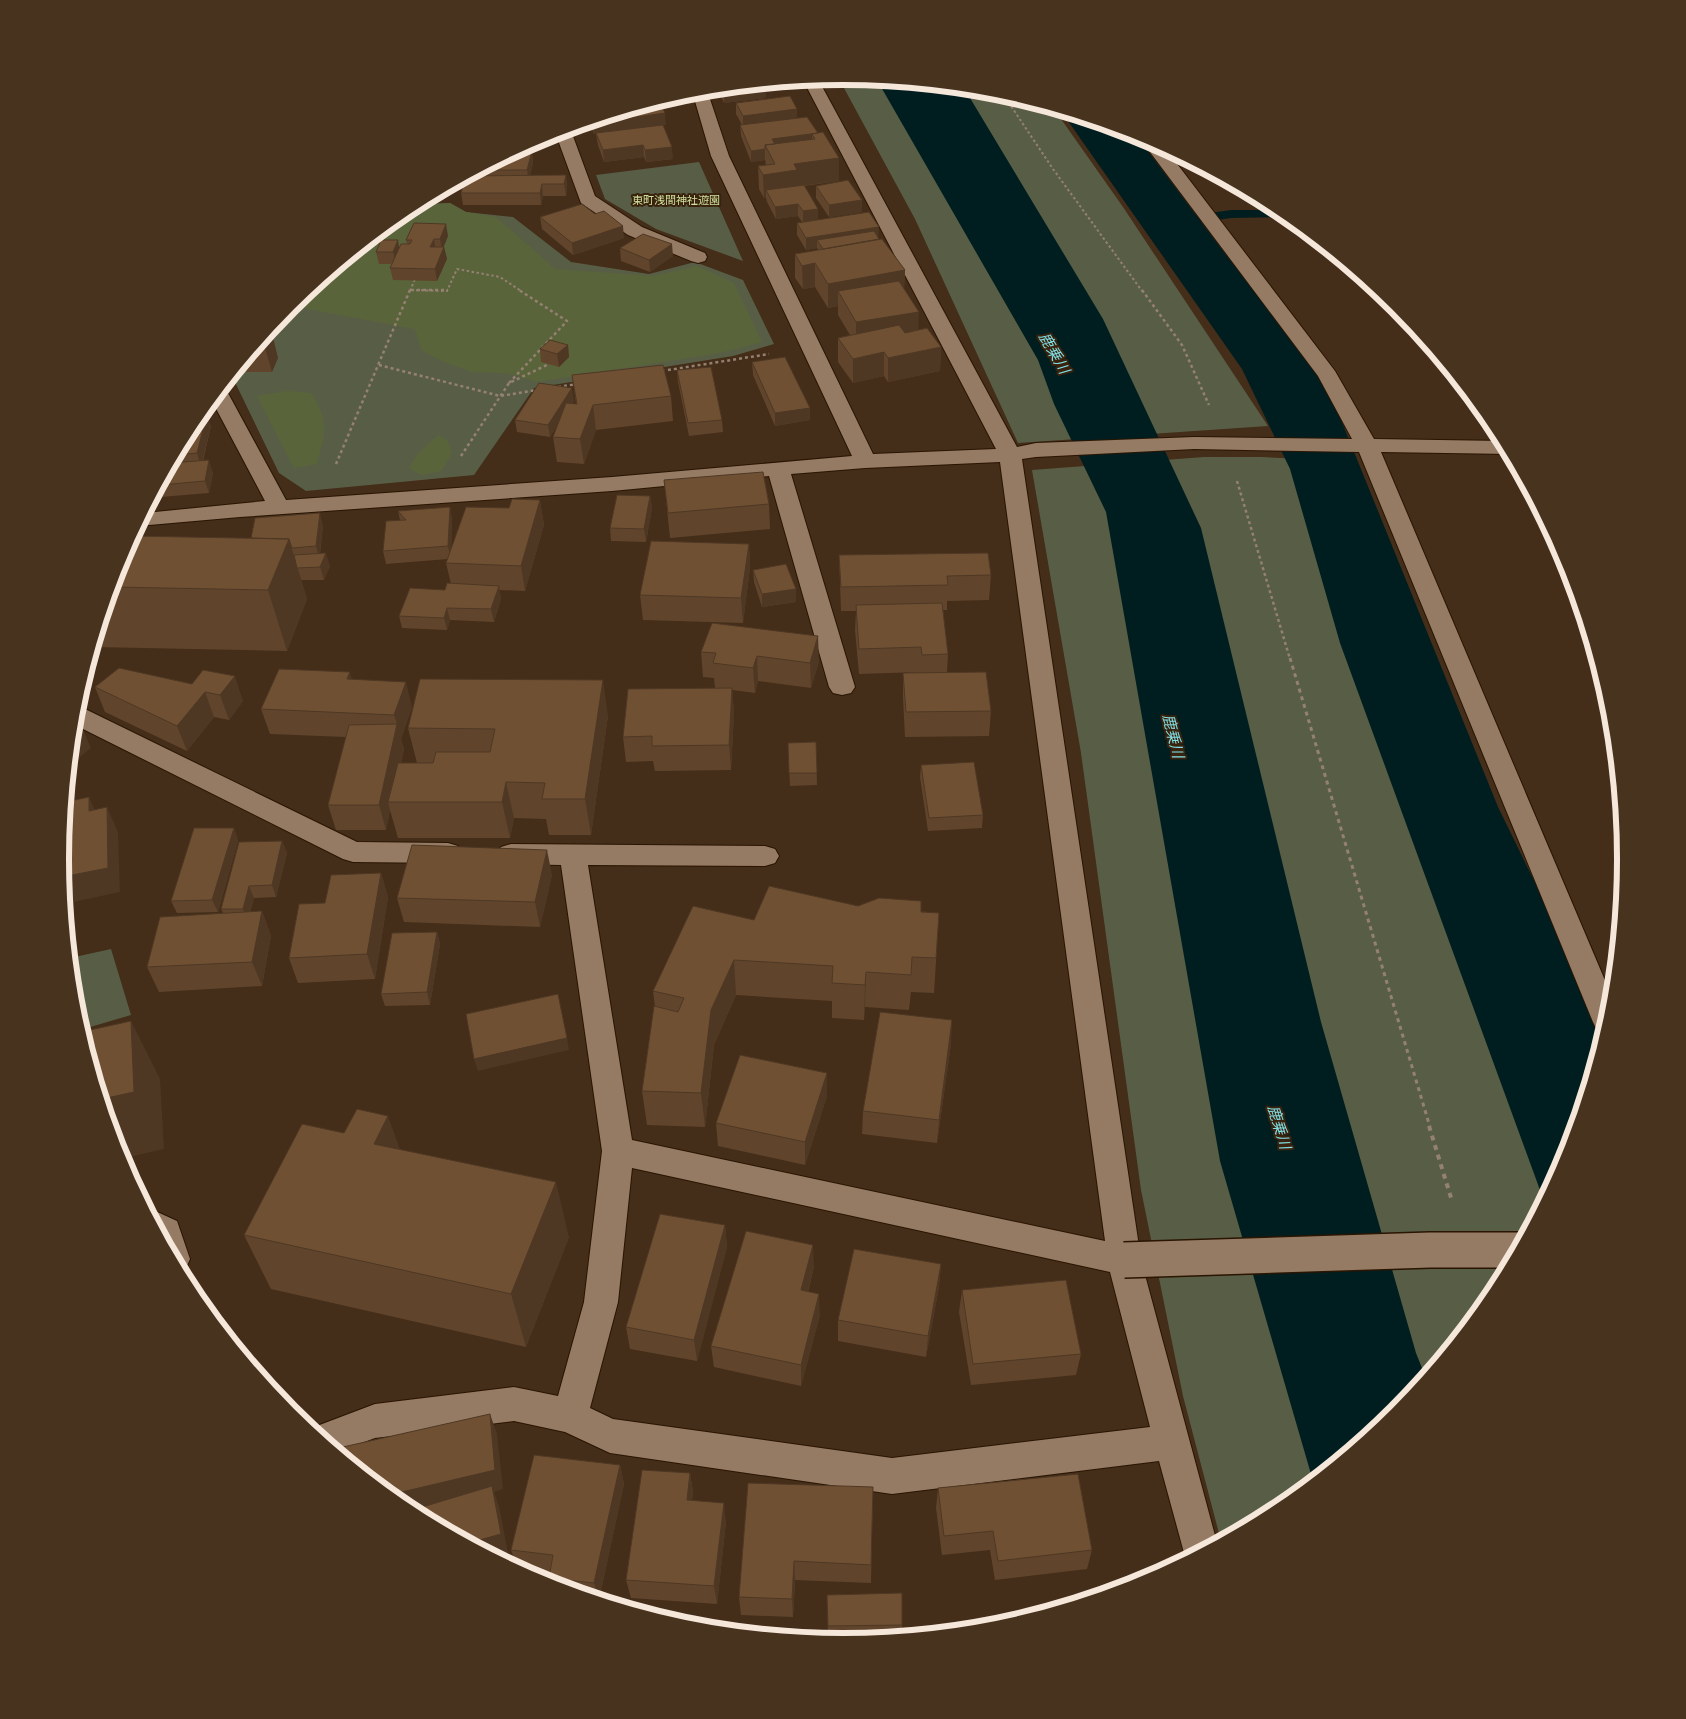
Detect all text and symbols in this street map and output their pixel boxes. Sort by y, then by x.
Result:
park label: 東町浅間神社遊園 [632,194,720,207]
water label: 鹿乗川 [1035,329,1074,379]
water label: 鹿乗川 [1159,712,1188,762]
water label: 鹿乗川 [1264,1103,1295,1153]

